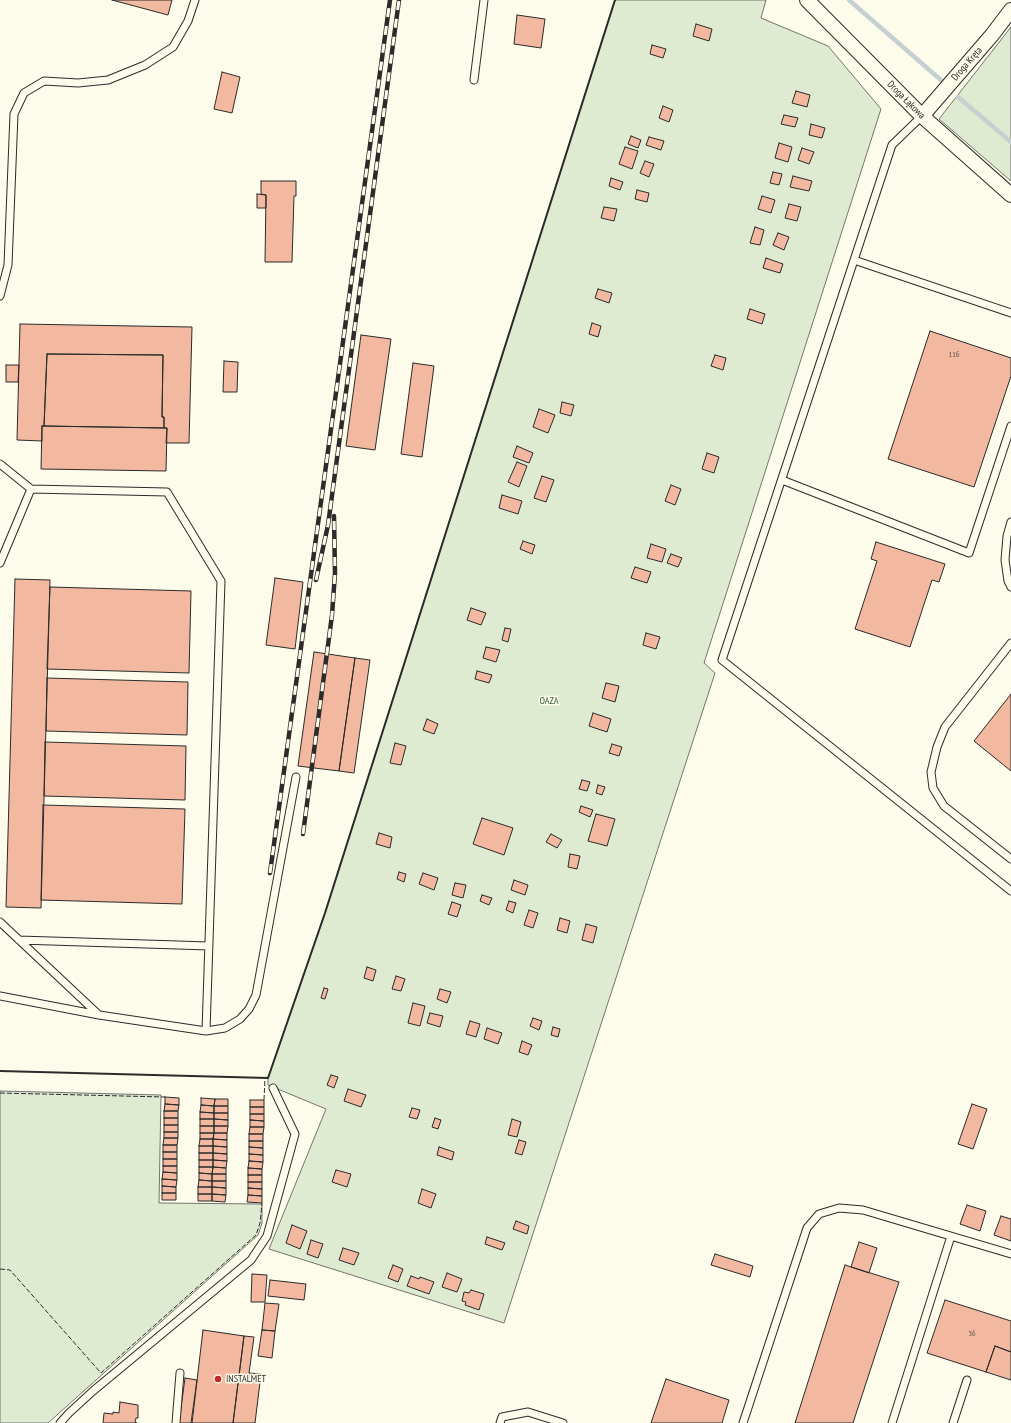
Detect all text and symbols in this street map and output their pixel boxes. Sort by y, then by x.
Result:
street label: Droga Kręta [949,45,985,83]
street label: Droga Łąkowa [885,79,927,121]
house number: 116 [949,350,959,360]
park label: OAZA [540,695,558,707]
house number: 56 [968,1329,976,1339]
place label: INSTALMET [226,1373,266,1385]
marker: INSTALMET [213,1374,223,1384]

